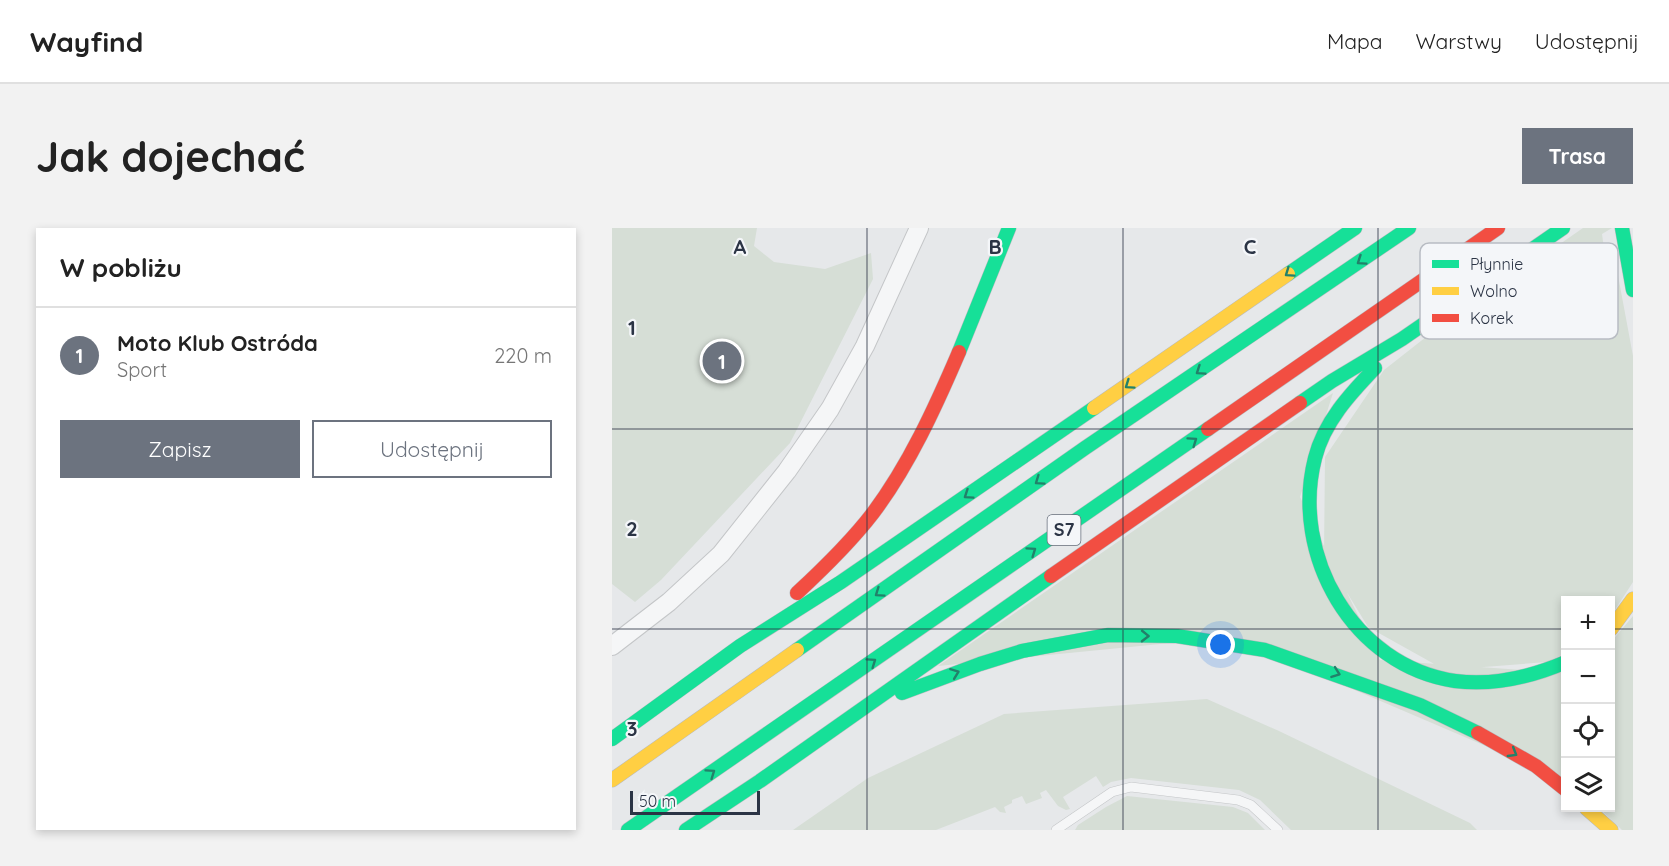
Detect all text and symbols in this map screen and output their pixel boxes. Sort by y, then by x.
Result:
text: Wayfind [30,24,143,59]
text: Mapa [1327,28,1382,54]
text: Warstwy [1415,28,1502,54]
text: Udostępnij [1535,28,1639,54]
button: Trasa [1522,128,1633,184]
text: Jak dojechać [36,130,305,183]
text: A [734,234,747,259]
text: B [988,234,1002,259]
text: C [1244,234,1257,259]
legend [1420,243,1618,339]
text: W pobliżu [60,251,182,284]
one-way arrow [1356,254,1367,265]
text: Płynnie [1470,254,1523,274]
one-way arrow [1285,266,1296,277]
text: Wolno [1470,281,1517,301]
text: Korek [1470,308,1514,328]
text: 1 [628,315,636,340]
text: Moto Klub Ostróda [117,329,318,357]
pin: 1 [702,338,742,384]
text: 1 [76,343,83,368]
text: 220 m [494,343,552,368]
text: Sport [117,357,167,382]
one-way arrow [1195,364,1206,375]
one-way arrow [1125,378,1136,389]
button: Zapisz [60,420,300,478]
button: Udostępnij [312,420,552,478]
one-way arrow [1186,437,1197,448]
one-way arrow [1034,474,1045,485]
one-way arrow [964,488,975,499]
road number: S7 [1048,515,1080,545]
text: 2 [626,516,638,541]
one-way arrow [1025,547,1036,558]
one-way arrow [875,586,886,597]
map controls [1561,596,1615,812]
button: + [1561,596,1615,650]
one-way arrow [1141,630,1150,642]
your location [1206,630,1235,659]
button: − [1561,650,1615,704]
one-way arrow [865,658,876,669]
one-way arrow [1330,666,1340,679]
one-way arrow [950,668,960,681]
button: locate [1561,704,1615,758]
text: 3 [627,716,637,741]
one-way arrow [1507,745,1517,757]
button: layers [1561,758,1615,812]
one-way arrow [704,769,715,780]
scale bar [630,788,760,816]
text: 50 m [639,791,676,811]

